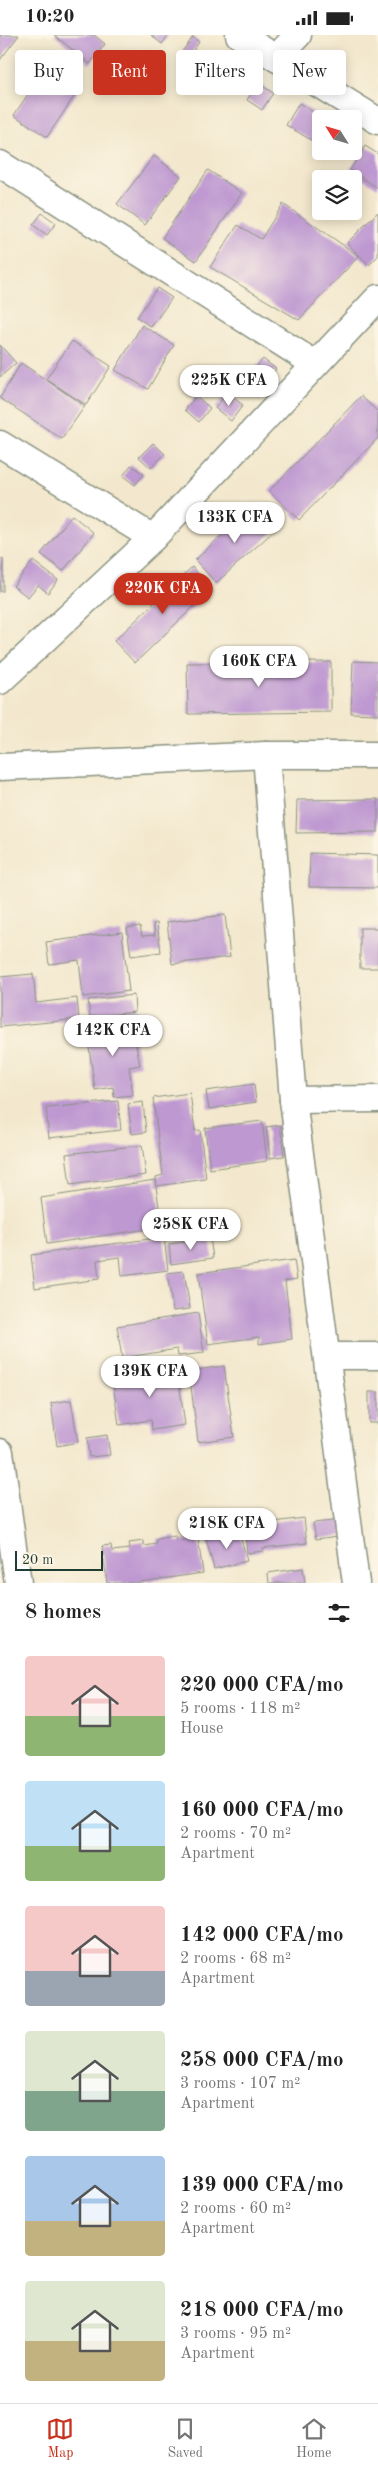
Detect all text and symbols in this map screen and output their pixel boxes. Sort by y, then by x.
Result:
text: 10:20 [25,8,74,27]
chip: Buy [15,50,83,95]
chip: Rent [93,50,166,95]
chip: Filters [176,50,263,95]
chip: New [273,50,346,95]
north arrow [312,110,362,160]
map controls [312,110,362,220]
button: layers [312,170,362,220]
pin: 225K CFA [177,365,281,407]
text: 225K CFA [191,373,267,389]
pin: 133K CFA [183,501,287,544]
text: 133K CFA [197,510,273,526]
pin: 220K CFA [111,573,215,615]
text: 220K CFA [125,581,201,597]
pin: 160K CFA [207,645,311,688]
text: 160K CFA [221,654,297,670]
pin: 142K CFA [61,1015,165,1057]
text: 142K CFA [75,1023,151,1039]
pin: 258K CFA [139,1209,243,1251]
text: 258K CFA [153,1217,229,1233]
pin: 139K CFA [98,1355,202,1398]
text: 139K CFA [112,1364,188,1380]
pin: 218K CFA [175,1507,279,1550]
text: 218K CFA [189,1516,265,1532]
scale bar [15,1548,102,1571]
text: 20 m [22,1553,53,1567]
icon: filters [325,1599,353,1627]
text: 8 homes [25,1602,101,1623]
text: 220 000 CFA/mo [180,1675,344,1696]
icon: home [65,1676,125,1736]
text: 5 rooms · 118 m² [180,1701,300,1717]
text: House [180,1721,223,1737]
text: 160 000 CFA/mo [180,1800,344,1821]
icon: home [65,1801,125,1861]
text: 2 rooms · 70 m² [180,1826,291,1842]
text: Apartment [180,1846,255,1862]
text: 142 000 CFA/mo [180,1925,344,1946]
icon: home [65,1926,125,1986]
text: 2 rooms · 68 m² [180,1951,291,1967]
text: Apartment [180,1971,255,1987]
text: 258 000 CFA/mo [180,2050,344,2071]
icon: home [65,2051,125,2111]
text: 3 rooms · 107 m² [180,2076,300,2092]
text: Apartment [180,2096,255,2112]
text: 139 000 CFA/mo [180,2175,344,2196]
icon: home [65,2176,125,2236]
text: 2 rooms · 60 m² [180,2201,291,2217]
text: Apartment [180,2221,255,2237]
text: 218 000 CFA/mo [180,2300,344,2321]
icon: home [65,2301,125,2361]
text: 3 rooms · 95 m² [180,2326,291,2342]
text: Apartment [180,2346,255,2362]
tab: Map [46,2415,74,2462]
tab: Saved [167,2415,203,2462]
tab: Home [296,2415,332,2462]

